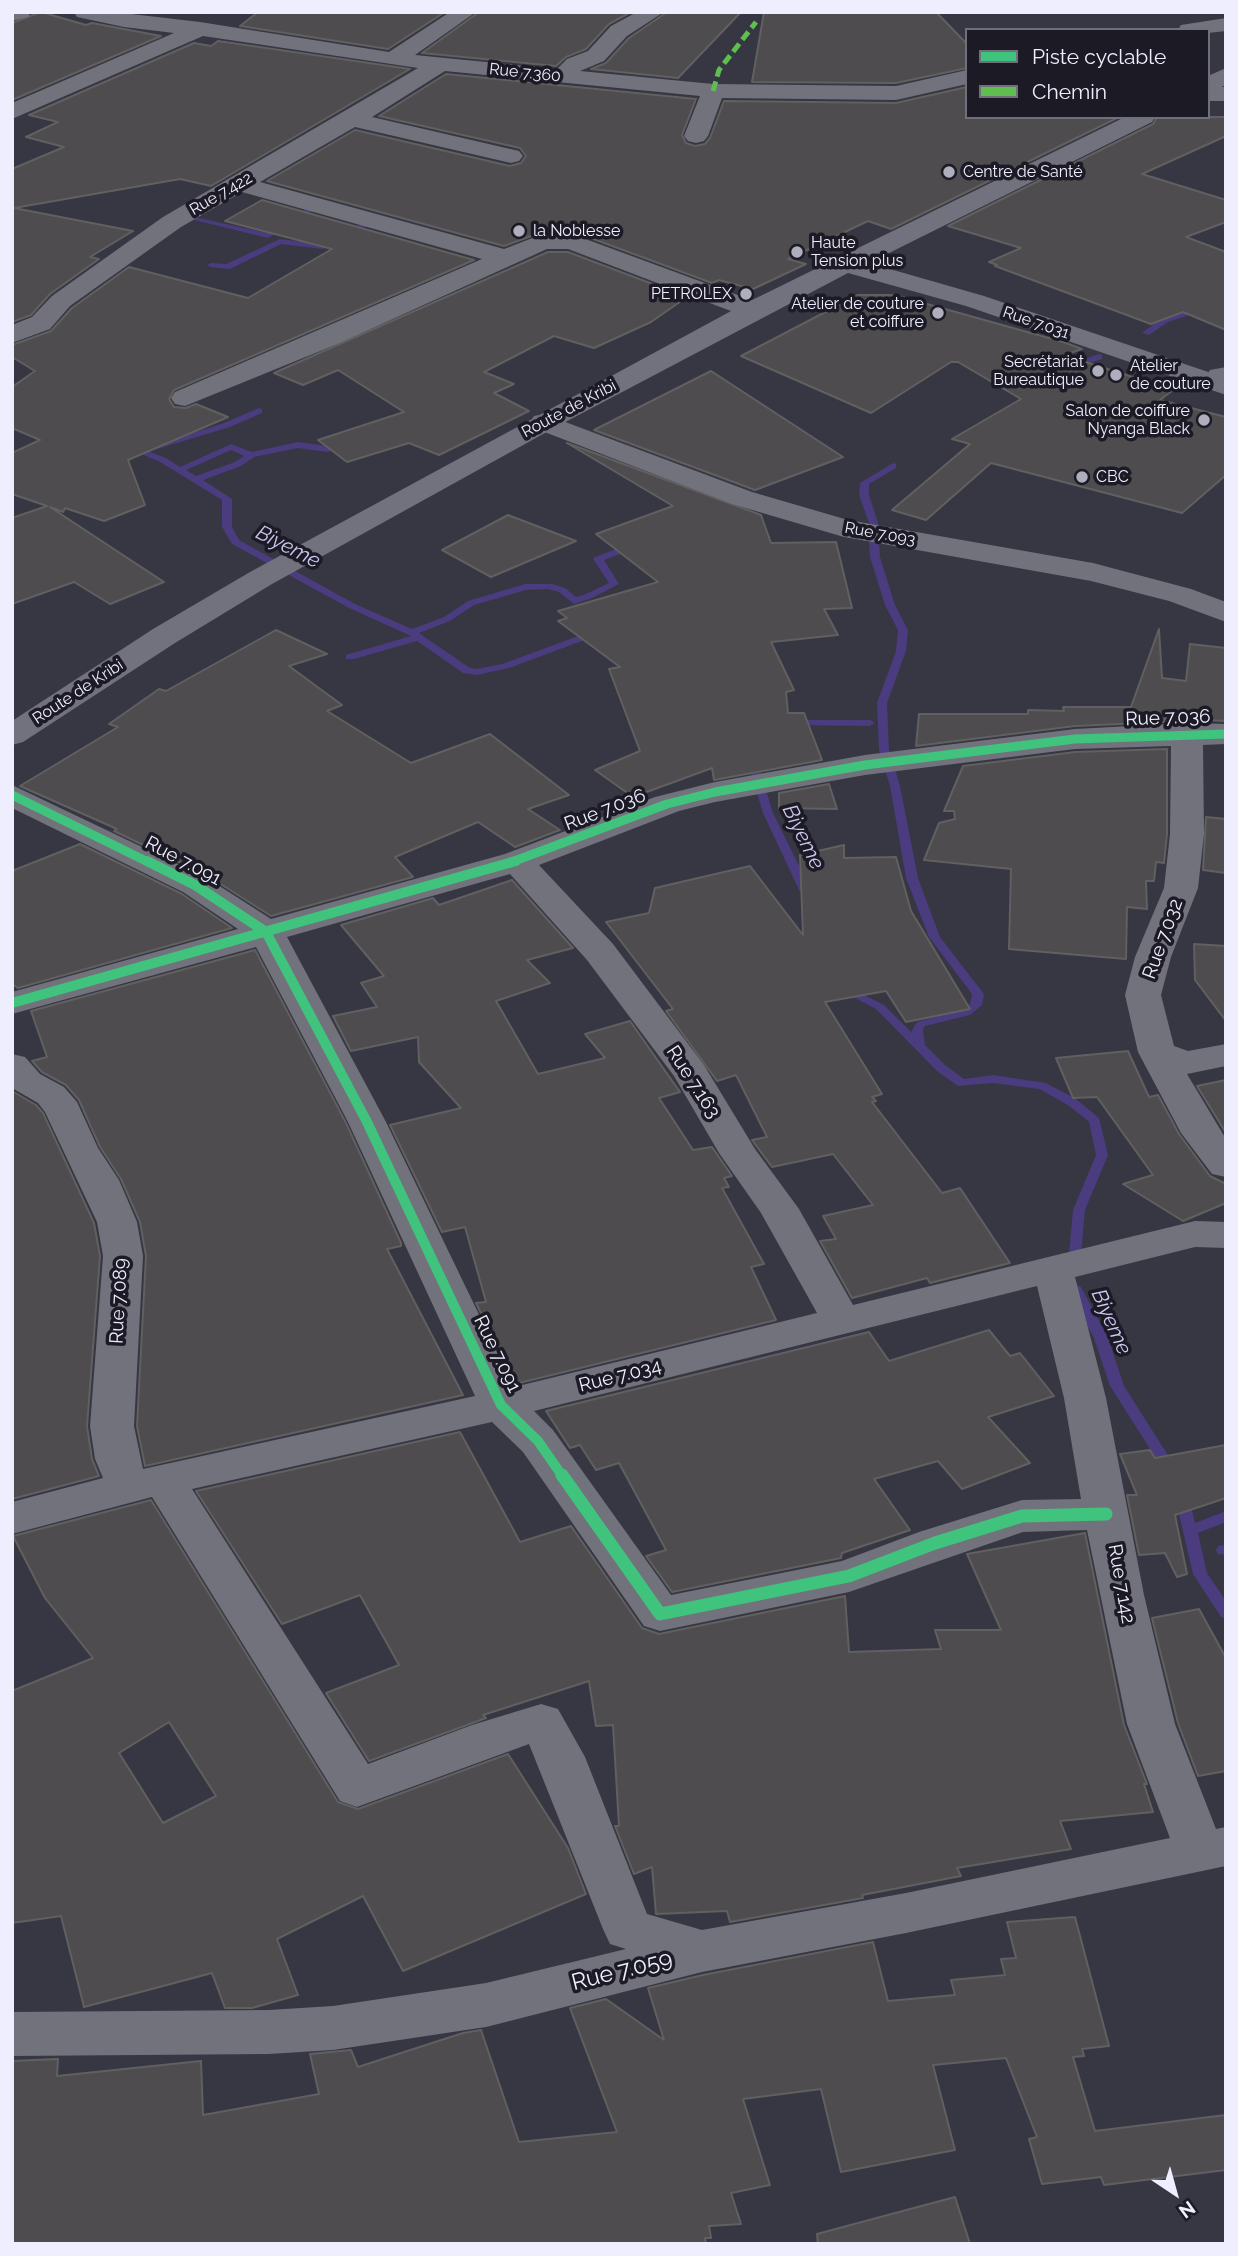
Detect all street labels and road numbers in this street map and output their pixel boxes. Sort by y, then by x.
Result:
street label: Rue 7.360 [488,60,562,86]
street label: Rue 7.422 [186,168,256,220]
street label: Rue 7.031 [1000,303,1072,343]
street label: Route de Kribi [519,376,619,442]
street label: Rue 7.093 [843,518,917,550]
street label: Route de Kribi [29,656,127,728]
street label: Rue 7.036 [1125,705,1211,731]
street label: Rue 7.036 [561,784,649,836]
street label: Rue 7.091 [141,831,225,891]
street label: Rue 7.032 [1138,896,1188,982]
street label: Rue 7.163 [661,1041,725,1123]
street label: Rue 7.089 [105,1257,133,1345]
street label: Rue 7.091 [469,1312,525,1396]
street label: Rue 7.034 [576,1355,664,1397]
street label: Rue 7.142 [1103,1542,1139,1626]
street label: Rue 7.059 [569,1945,675,1997]

